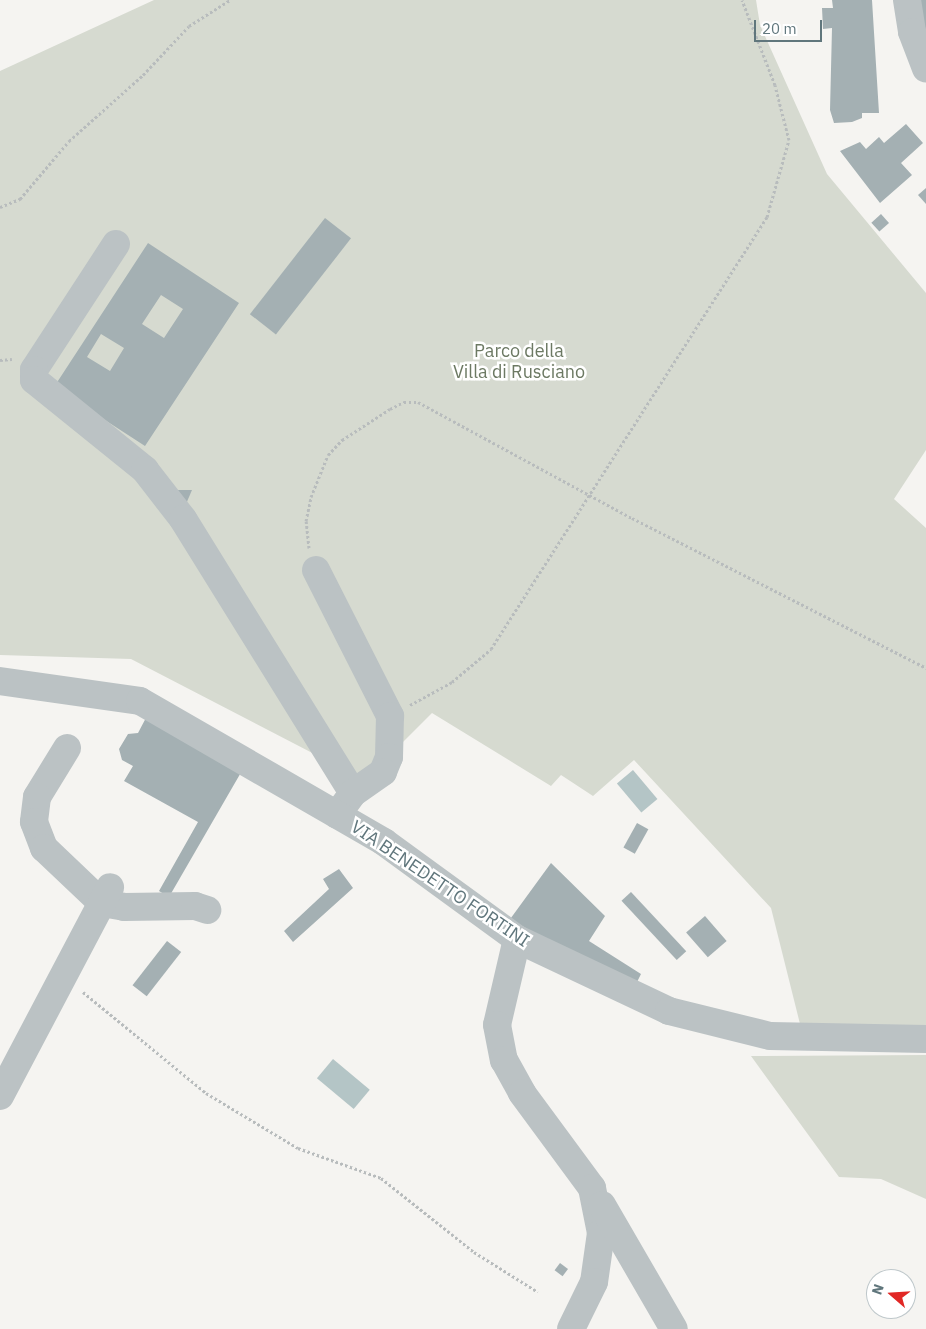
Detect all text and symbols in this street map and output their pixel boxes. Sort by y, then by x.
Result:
scale bar [756,10,824,42]
text: 20 m [762,19,797,38]
park label: Parco della Villa di Rusciano [453,341,585,384]
street label: VIA BENEDETTO FORTINI [347,816,533,952]
north arrow [866,1269,916,1319]
text: N [868,1282,888,1297]

